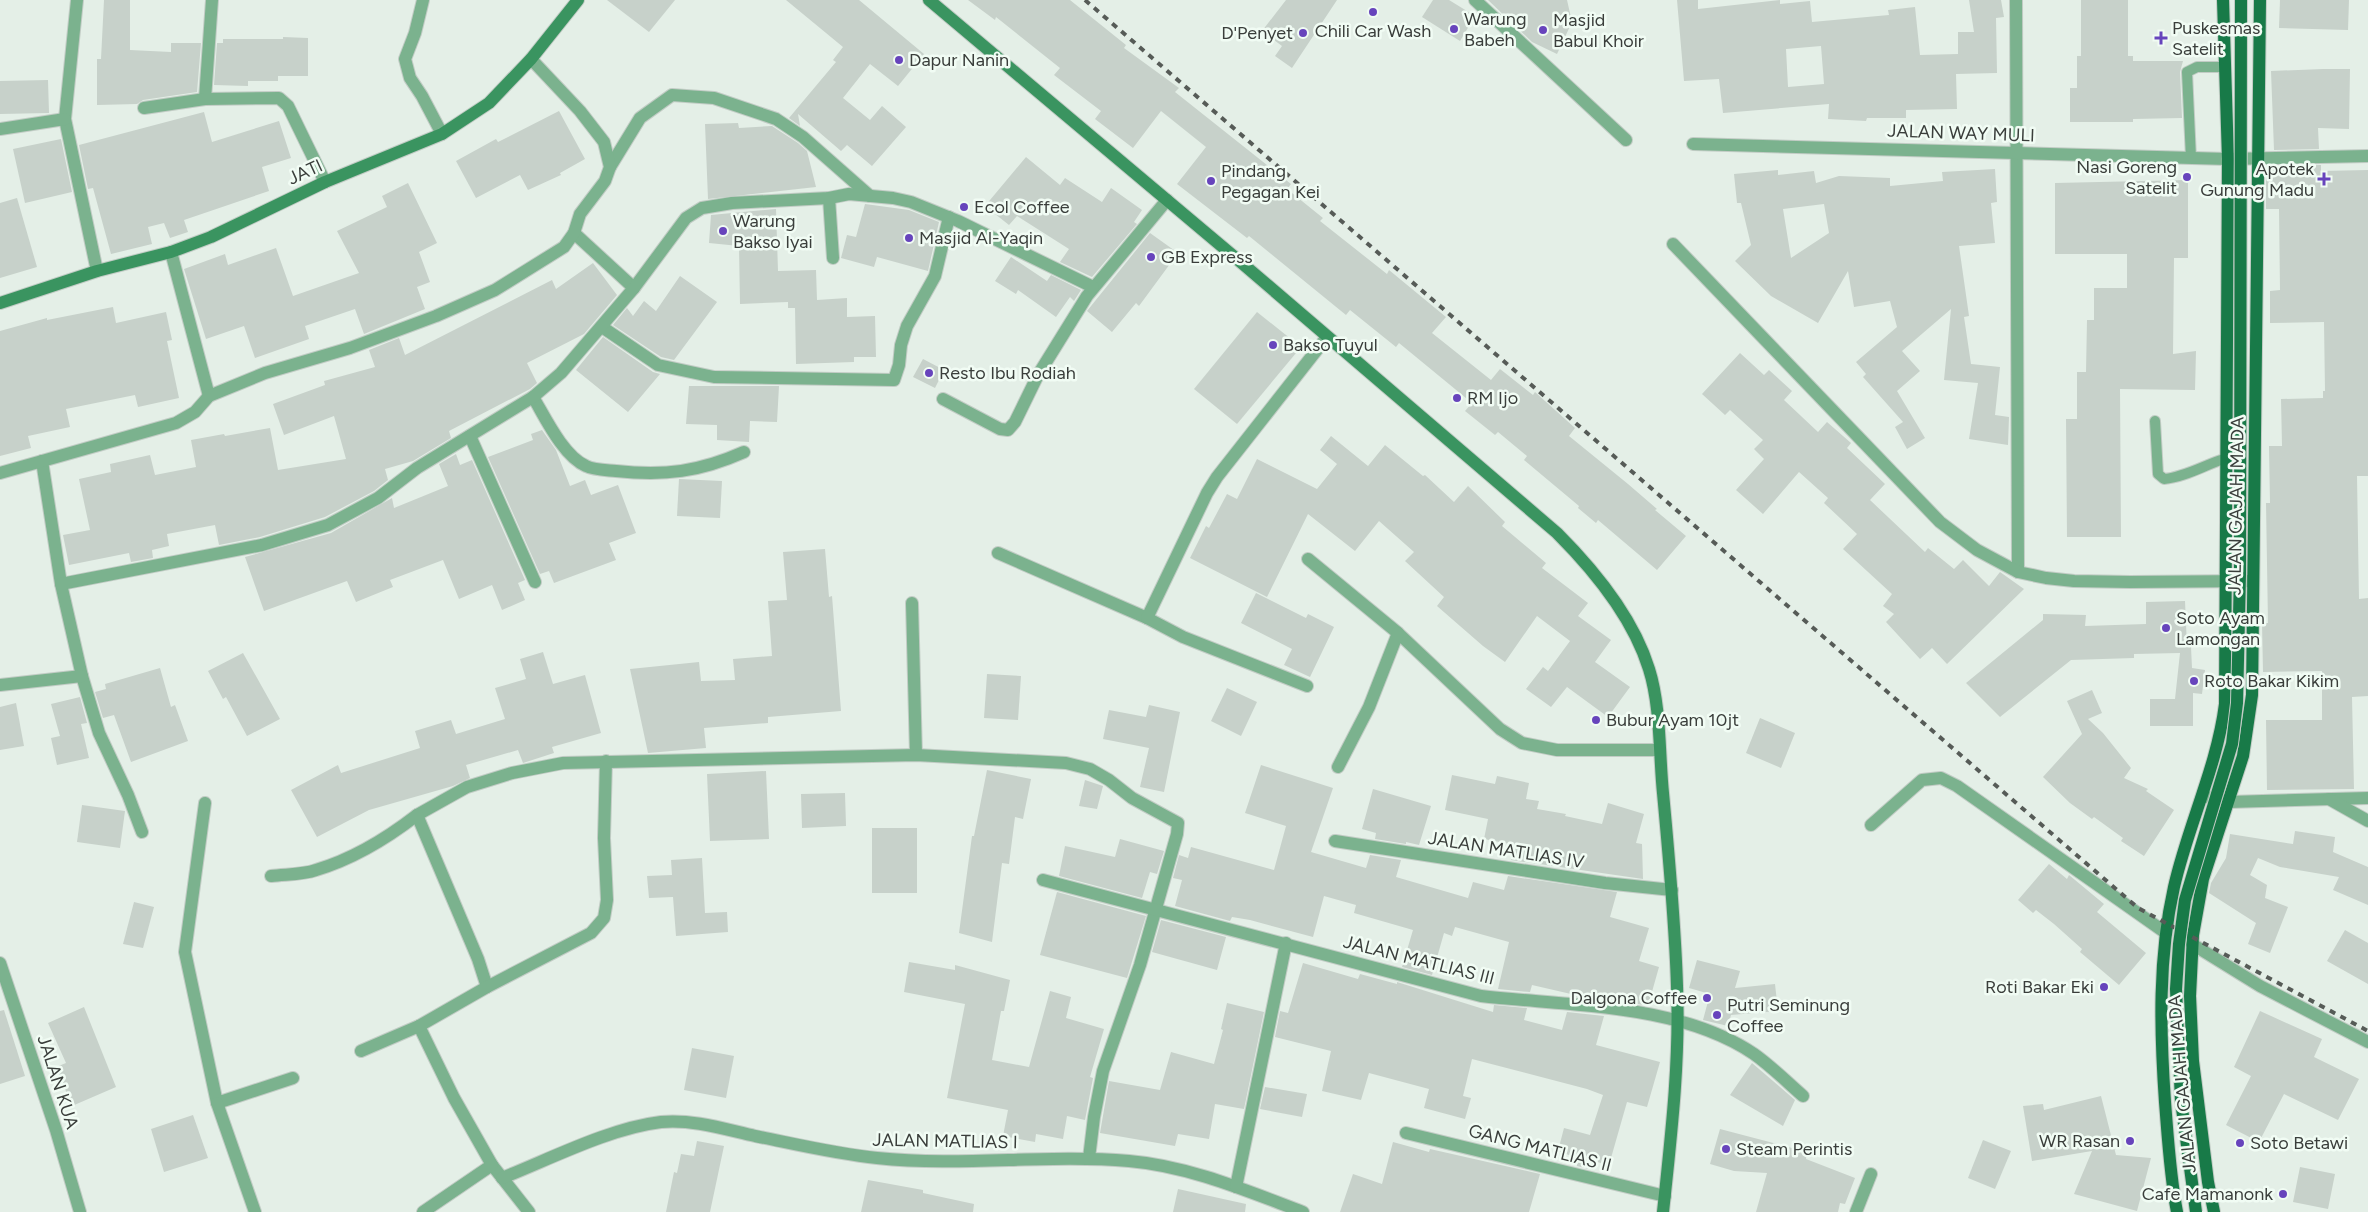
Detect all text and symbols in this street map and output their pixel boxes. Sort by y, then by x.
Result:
marker: Chili Car Wash [1367,6,1379,18]
place label: Warung Babeh [1464,8,1526,51]
place label: Masjid Babul Khoir [1553,9,1644,52]
place label: Puskesmas Satelit [2172,17,2260,60]
place label: Chili Car Wash [1315,20,1431,42]
place label: D'Penyet [1221,22,1293,44]
marker: Warung Babeh [1448,23,1460,35]
marker: Masjid Babul Khoir [1537,24,1549,36]
marker: D'Penyet [1297,27,1309,39]
marker: Puskesmas Satelit [2154,31,2168,45]
place label: Dapur Nanin [909,49,1009,71]
marker: Dapur Nanin [893,54,905,66]
street label: JALAN WAY MULI [1887,119,2035,147]
street label: JATI [284,154,326,190]
place label: Nasi Goreng Satelit [2076,156,2177,199]
place label: Apotek Gunung Madu [2200,158,2314,201]
place label: Pindang Pegagan Kei [1221,160,1320,203]
marker: Nasi Goreng Satelit [2181,171,2193,183]
marker: Apotek Gunung Madu [2318,173,2330,185]
marker: Pindang Pegagan Kei [1205,175,1217,187]
place label: Ecol Coffee [974,196,1070,218]
marker: Ecol Coffee [958,201,970,213]
place label: Warung Bakso Iyai [733,210,813,253]
marker: Warung Bakso Iyai [717,225,729,237]
place label: Masjid Al-Yaqin [919,227,1043,249]
marker: Masjid Al-Yaqin [903,232,915,244]
place label: GB Express [1161,246,1253,268]
marker: GB Express [1145,251,1157,263]
place label: Bakso Tuyul [1283,334,1378,356]
marker: Bakso Tuyul [1267,339,1279,351]
place label: Resto Ibu Rodiah [939,362,1076,384]
marker: Resto Ibu Rodiah [923,367,935,379]
place label: RM Ijo [1467,387,1518,409]
marker: RM Ijo [1451,392,1463,404]
street label: JALAN GAJAH MADA [2223,417,2249,595]
place label: Soto Ayam Lamongan [2176,607,2265,650]
marker: Soto Ayam Lamongan [2160,622,2172,634]
place label: Roto Bakar Kikim [2204,670,2339,692]
marker: Roto Bakar Kikim [2188,675,2200,687]
place label: Bubur Ayam 10jt [1606,709,1739,731]
marker: Bubur Ayam 10jt [1590,714,1602,726]
street label: JALAN MATLIAS IV [1426,827,1586,873]
street label: JALAN MATLIAS III [1341,931,1497,989]
place label: Roti Bakar Eki [1985,976,2094,998]
marker: Roti Bakar Eki [2098,981,2110,993]
place label: Dalgona Coffee [1571,987,1697,1009]
marker: Dalgona Coffee [1701,992,1713,1004]
place label: Putri Seminung Coffee [1727,994,1850,1037]
street label: JALAN GAJAH MADA [2163,994,2201,1174]
marker: Putri Seminung Coffee [1711,1009,1723,1021]
street label: JALAN KUA [33,1032,83,1132]
street label: GANG MATLIAS II [1466,1120,1614,1176]
street label: JALAN MATLIAS I [872,1129,1018,1153]
place label: WR Rasan [2039,1130,2120,1152]
place label: Soto Betawi [2250,1132,2348,1154]
marker: WR Rasan [2124,1135,2136,1147]
marker: Soto Betawi [2234,1137,2246,1149]
place label: Steam Perintis [1736,1138,1852,1160]
marker: Steam Perintis [1720,1143,1732,1155]
place label: Cafe Mamanonk [2142,1183,2273,1205]
marker: Cafe Mamanonk [2277,1188,2289,1200]

